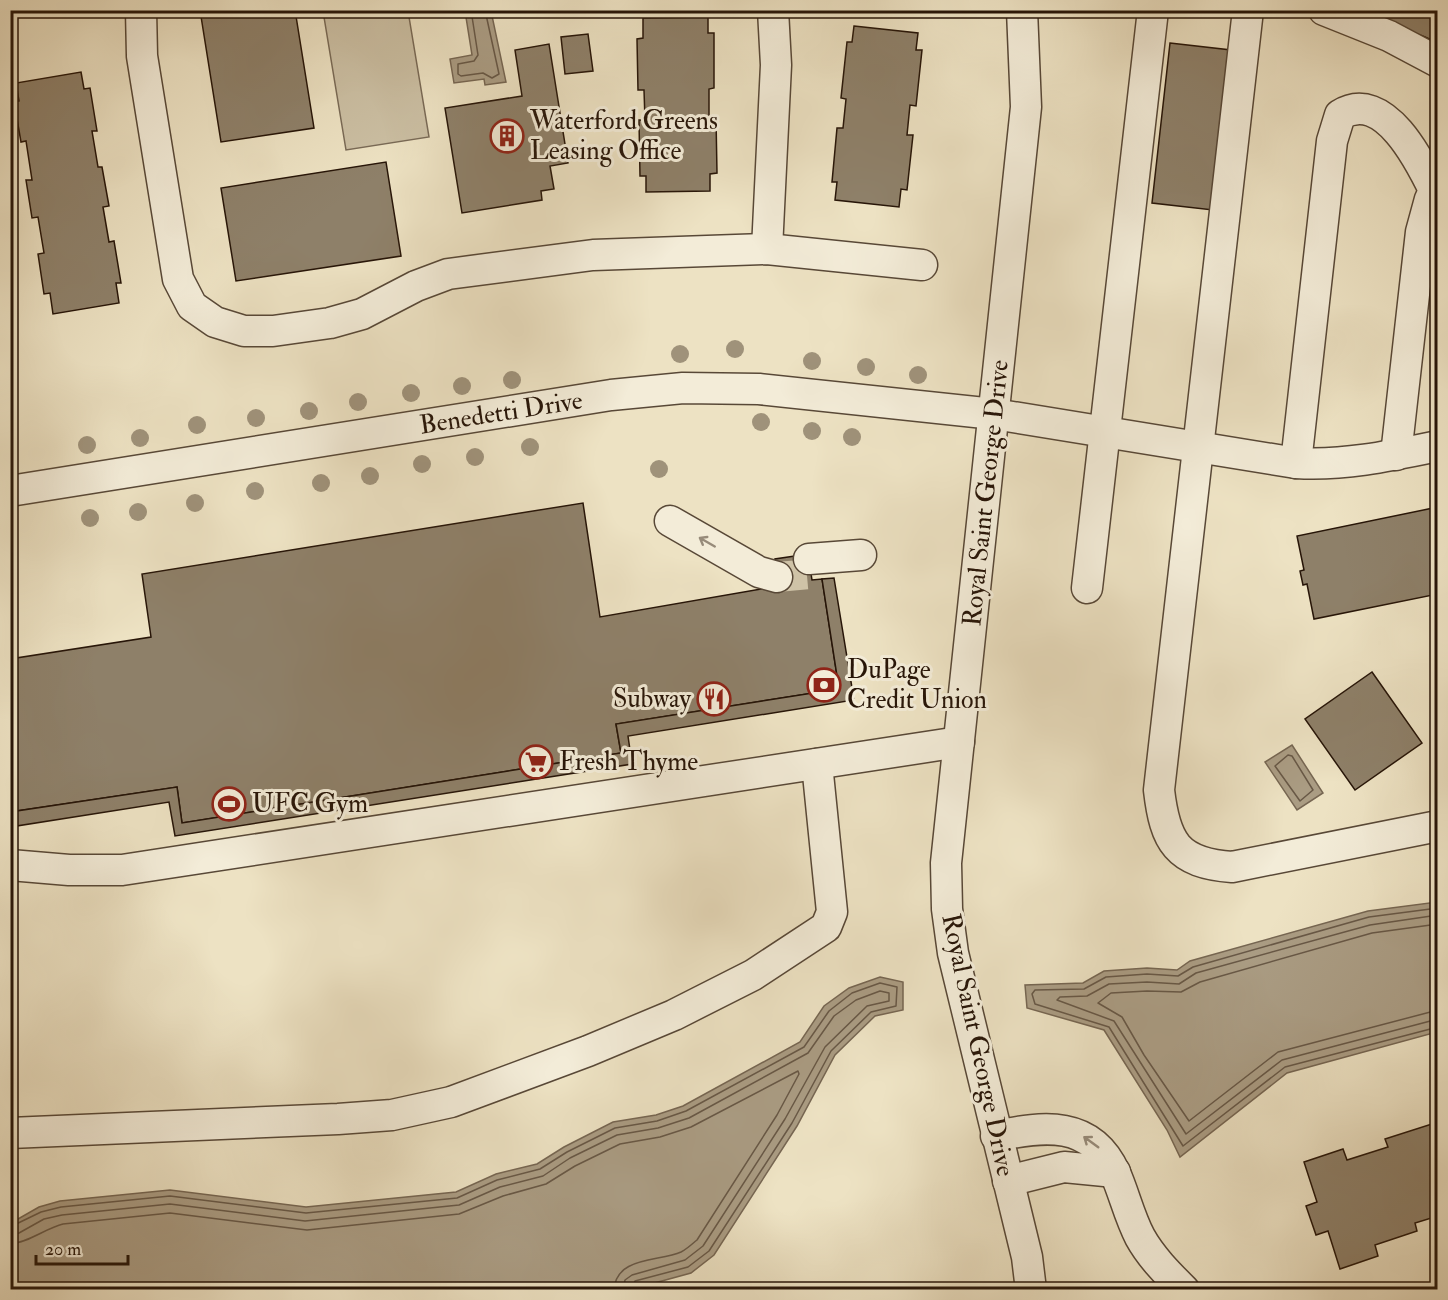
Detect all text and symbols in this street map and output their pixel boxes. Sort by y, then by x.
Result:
place label: Waterford Greens Leasing Office [529,105,718,167]
building icon: Waterford Greens Leasing Office [489,118,525,154]
street label: Royal Saint George Drive [956,358,1016,628]
street label: Benedetti Drive [417,384,585,442]
one-way arrow [698,536,716,547]
place label: DuPage Credit Union [847,654,987,716]
bank icon: DuPage Credit Union [806,667,842,703]
restaurant icon: Subway [696,681,732,717]
place label: Subway [613,683,692,715]
supermarket icon: Fresh Thyme [518,744,554,780]
place label: Fresh Thyme [559,746,698,778]
sports icon: UFC Gym [211,786,247,822]
place label: UFC Gym [252,788,368,820]
street label: Royal Saint George Drive [935,911,1021,1179]
one-way arrow [1083,1136,1099,1148]
scale bar [36,1228,128,1266]
text: 20 m [45,1238,81,1261]

